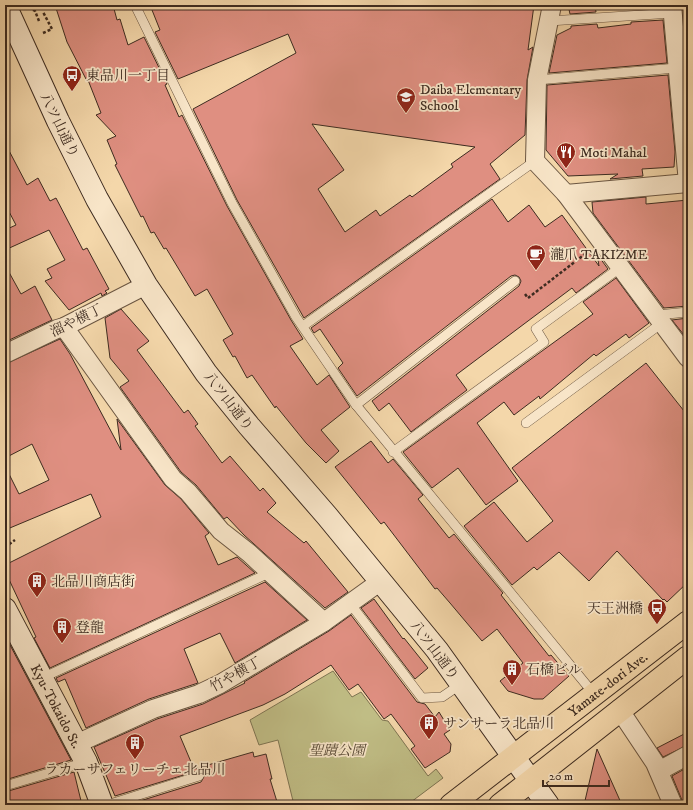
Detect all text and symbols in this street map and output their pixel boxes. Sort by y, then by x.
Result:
bus stop icon: 東品川一丁目 [61,64,83,92]
place label: 東品川一丁目 [86,67,170,85]
place label: Daiba Elementary School [420,81,522,115]
school or university icon: Daiba Elementary School [395,86,417,114]
street label: 八ツ山通り [36,90,83,161]
restaurant icon: Moti Mahal [555,141,577,169]
place label: Moti Mahal [580,144,648,162]
cafe icon: 瀧爪 TAKIZME [525,243,547,271]
place label: 瀧爪 TAKIZME [550,246,648,264]
street label: 溜や横丁 [47,301,106,341]
street label: 八ツ山通り [200,368,257,435]
building icon: 北品川商店街 [26,570,48,598]
place label: 北品川商店街 [51,573,135,591]
bus stop icon: 天王洲橋 [646,597,668,625]
place label: 天王洲橋 [587,600,643,618]
building icon: 登龍 [51,616,73,644]
street label: 八ツ山通り [406,617,462,684]
place label: 登龍 [76,619,104,637]
street label: Yamate-dori Ave. [565,648,652,721]
street label: 竹や横丁 [207,653,264,696]
building icon: 石橋ビル [501,658,523,686]
street label: Kyu-Tokaido St. [26,661,85,752]
place label: 石橋ビル [526,661,582,679]
building icon: サンサーラ北品川 [418,712,440,740]
place label: サンサーラ北品川 [443,715,554,733]
building icon: ラカーサフェリーチェ北品川 [124,732,146,760]
park label: 聖蹟公園 [309,742,367,760]
place label: ラカーサフェリーチェ北品川 [45,761,225,779]
scale bar [543,762,609,788]
text: 20 m [549,769,573,784]

